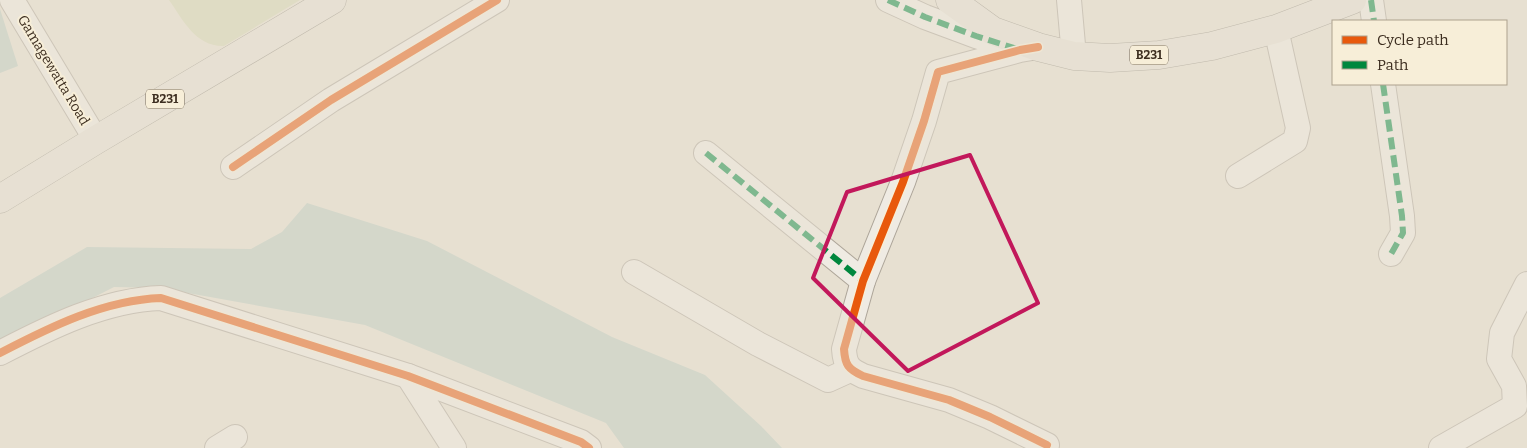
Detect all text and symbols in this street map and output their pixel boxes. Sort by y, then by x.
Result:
street label: Gamagewatta Road [14,12,93,129]
legend [1332,20,1507,85]
text: Cycle path [1377,31,1449,49]
road number: B231 [1130,46,1168,64]
text: Path [1377,56,1409,74]
road number: B231 [146,90,184,108]

